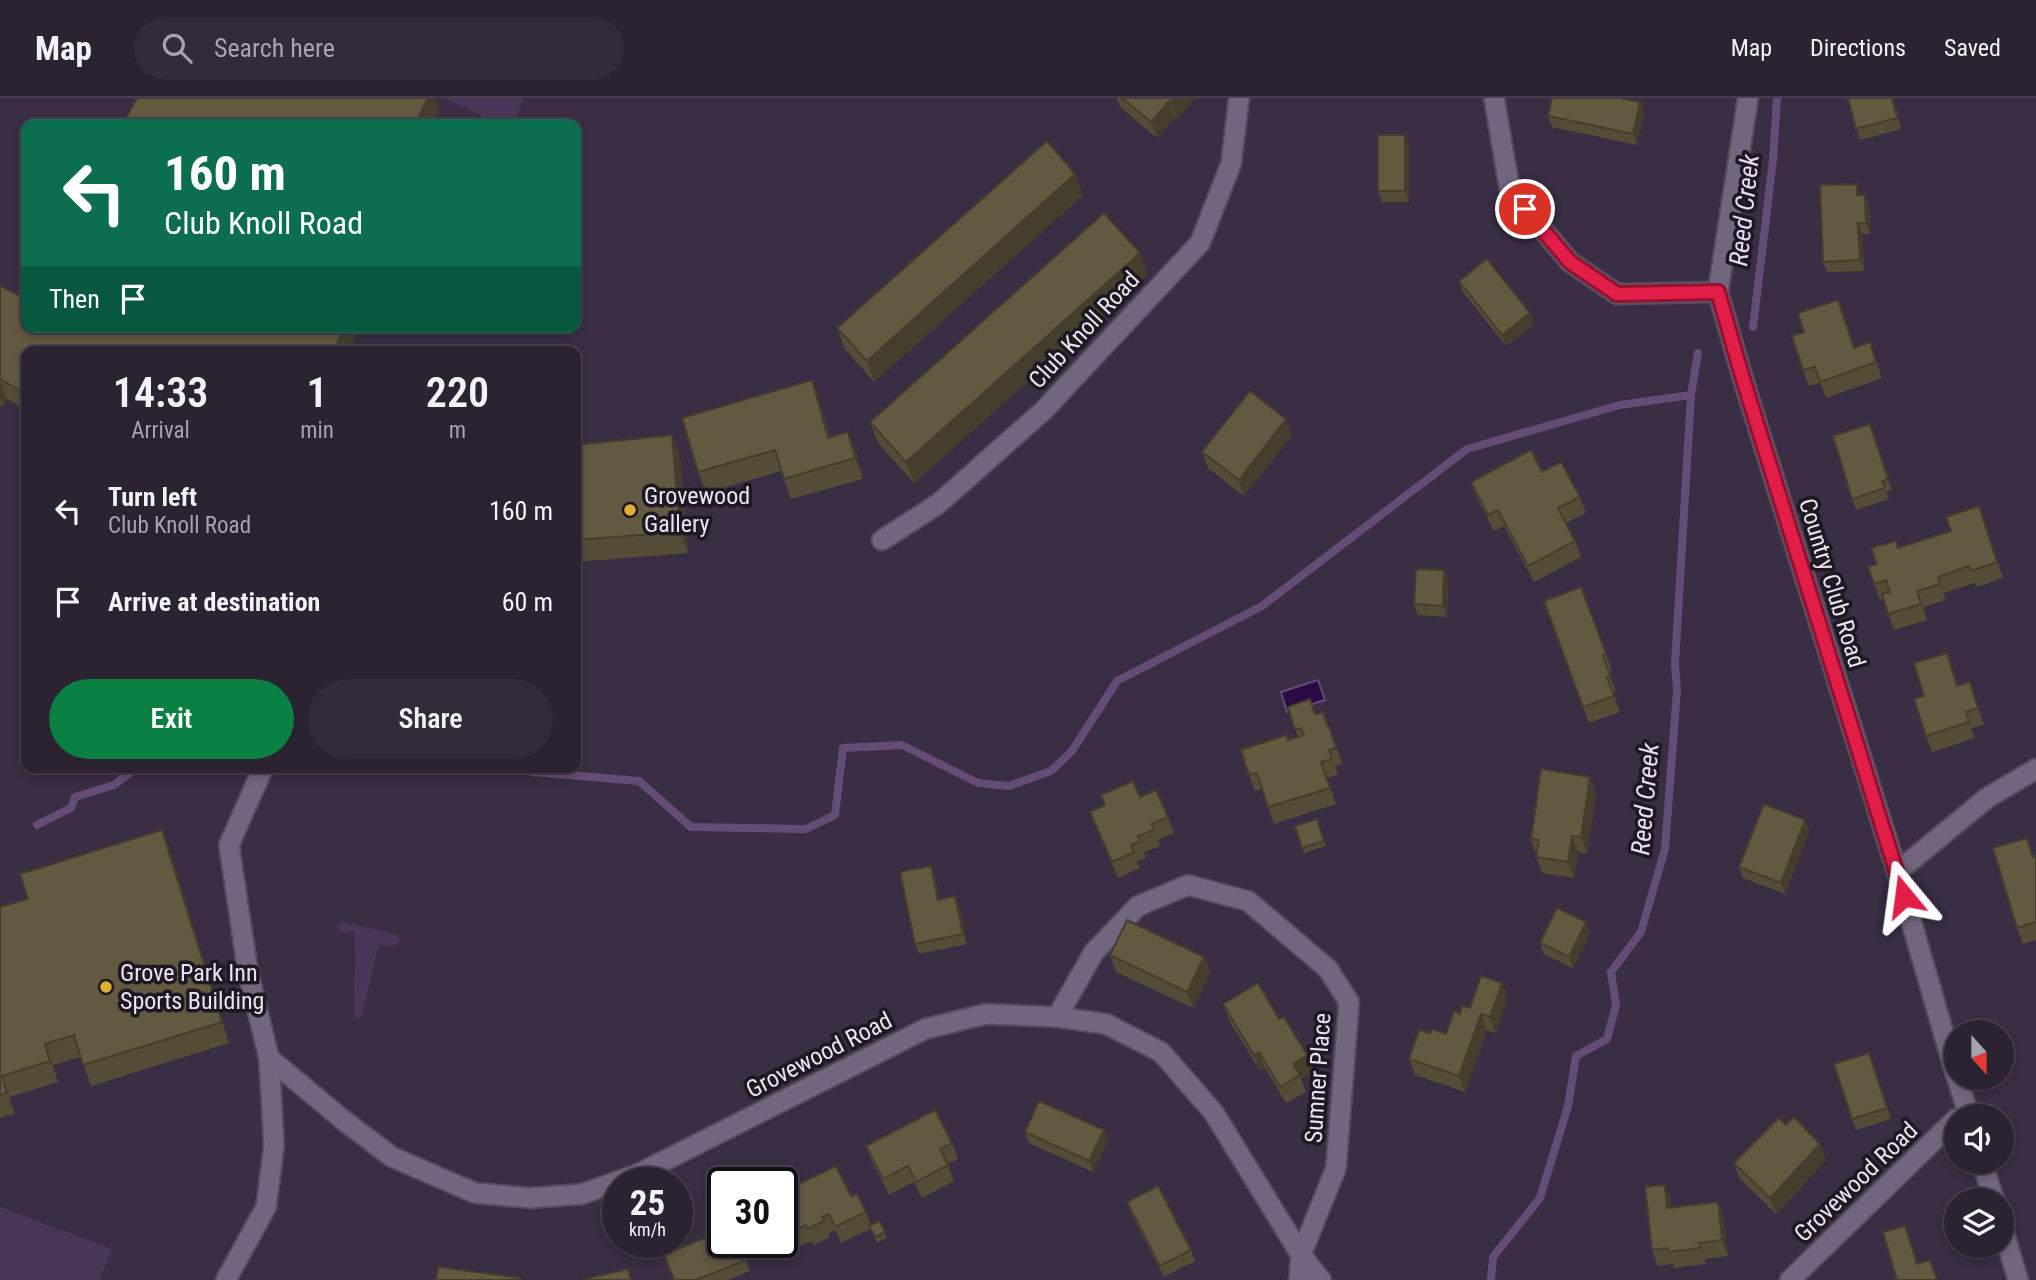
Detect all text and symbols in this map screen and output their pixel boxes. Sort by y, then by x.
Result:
search box [134,17,624,80]
text: Map [35,29,92,68]
icon: search [158,29,196,67]
text: Search here [214,33,335,63]
text: Map [1731,34,1772,62]
text: Directions [1810,34,1906,62]
text: Saved [1944,34,2001,62]
text: 160 m [164,145,286,202]
icon: left [49,147,140,238]
water label: Reed Creek [1723,152,1765,267]
pin [1495,179,1555,239]
icon: arrive [1506,190,1544,228]
text: Club Knoll Road [164,204,363,242]
street label: Club Knoll Road [1023,266,1145,394]
icon: arrive [114,280,152,318]
text: Then [49,284,100,314]
text: 14:33 [113,368,208,417]
text: 1 [307,368,328,417]
text: 220 [426,368,489,417]
text: Arrival [131,417,190,444]
text: min [300,417,334,444]
text: m [449,417,466,444]
text: Turn left [108,482,197,512]
place label: Grovewood Gallery [644,482,750,538]
icon: left [49,492,87,530]
street label: Country Club Road [1793,495,1871,671]
text: 160 m [489,496,553,526]
marker: Grovewood Gallery [622,502,638,518]
text: Club Knoll Road [108,512,251,539]
icon: arrive [49,583,87,621]
text: Arrive at destination [108,587,320,617]
text: 60 m [502,587,553,617]
button: Exit [49,679,294,759]
button: Share [308,679,553,759]
water label: Reed Creek [1625,741,1665,856]
position arrow [1867,859,1941,933]
place label: Grove Park Inn Sports Building [120,959,264,1015]
marker: Grove Park Inn Sports Building [98,979,114,995]
street label: Grovewood Road [741,1006,897,1104]
street label: Sumner Place [1299,1012,1337,1144]
north arrow [1944,1020,2014,1090]
map controls [1944,1020,2014,1258]
button: sound [1944,1104,2014,1174]
street label: Grovewood Road [1789,1116,1923,1248]
speed limit sign: 30 [707,1167,798,1258]
text: 25 [630,1183,665,1224]
button: layers [1944,1188,2014,1258]
text: km/h [629,1219,666,1240]

